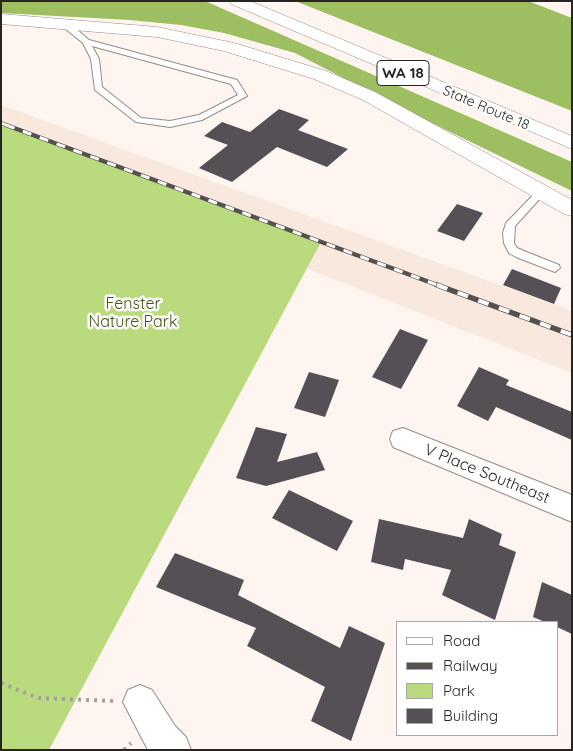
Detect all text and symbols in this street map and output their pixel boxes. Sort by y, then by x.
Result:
road number: WA 18 [377,60,429,86]
street label: State Route 18 [440,82,532,134]
park label: Fenster Nature Park [89,294,177,332]
street label: V Place Southeast [421,440,553,508]
legend [396,621,558,736]
text: Road [443,631,480,650]
text: Railway [443,656,498,675]
text: Park [443,681,475,700]
text: Building [443,706,498,725]

